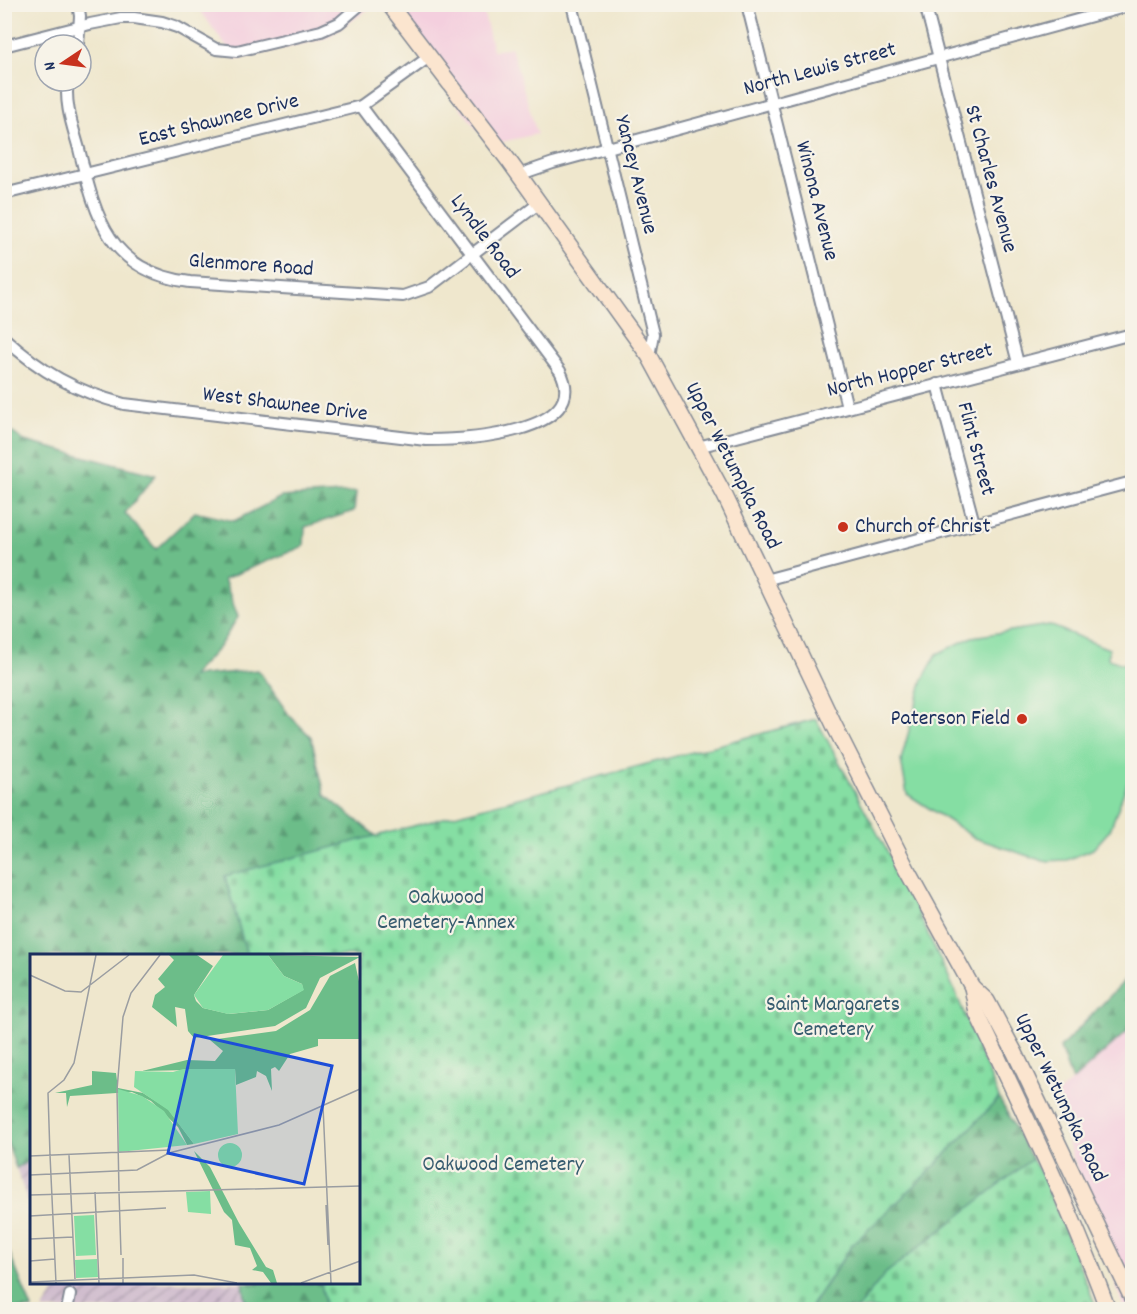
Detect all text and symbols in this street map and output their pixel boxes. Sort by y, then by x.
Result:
north arrow [33,33,93,93]
street label: North Lewis Street [740,35,900,105]
text: N [39,59,63,72]
street label: East Shawnee Drive [136,86,302,156]
street label: St Charles Avenue [955,102,1025,256]
street label: Yancey Avenue [605,112,665,238]
street label: Winona Avenue [786,138,846,264]
street label: Lyndle Road [442,188,526,286]
street label: Glenmore Road [188,246,314,286]
street label: North Hopper Street [824,335,996,407]
street label: Upper Wetumpka Road [676,377,788,555]
street label: West Shawnee Drive [201,380,369,430]
street label: Flint Street [948,399,1002,499]
place label: Church of Christ [855,512,991,543]
marker: Church of Christ [836,520,850,534]
place label: Paterson Field [890,704,1010,735]
marker: Paterson Field [1015,712,1029,726]
park label: Oakwood Cemetery-Annex [377,883,515,939]
inset map [30,954,360,1284]
park label: Saint Margarets Cemetery [766,990,900,1046]
street label: Upper Wetumpka Road [1006,1008,1114,1188]
park label: Oakwood Cemetery [422,1150,585,1181]

